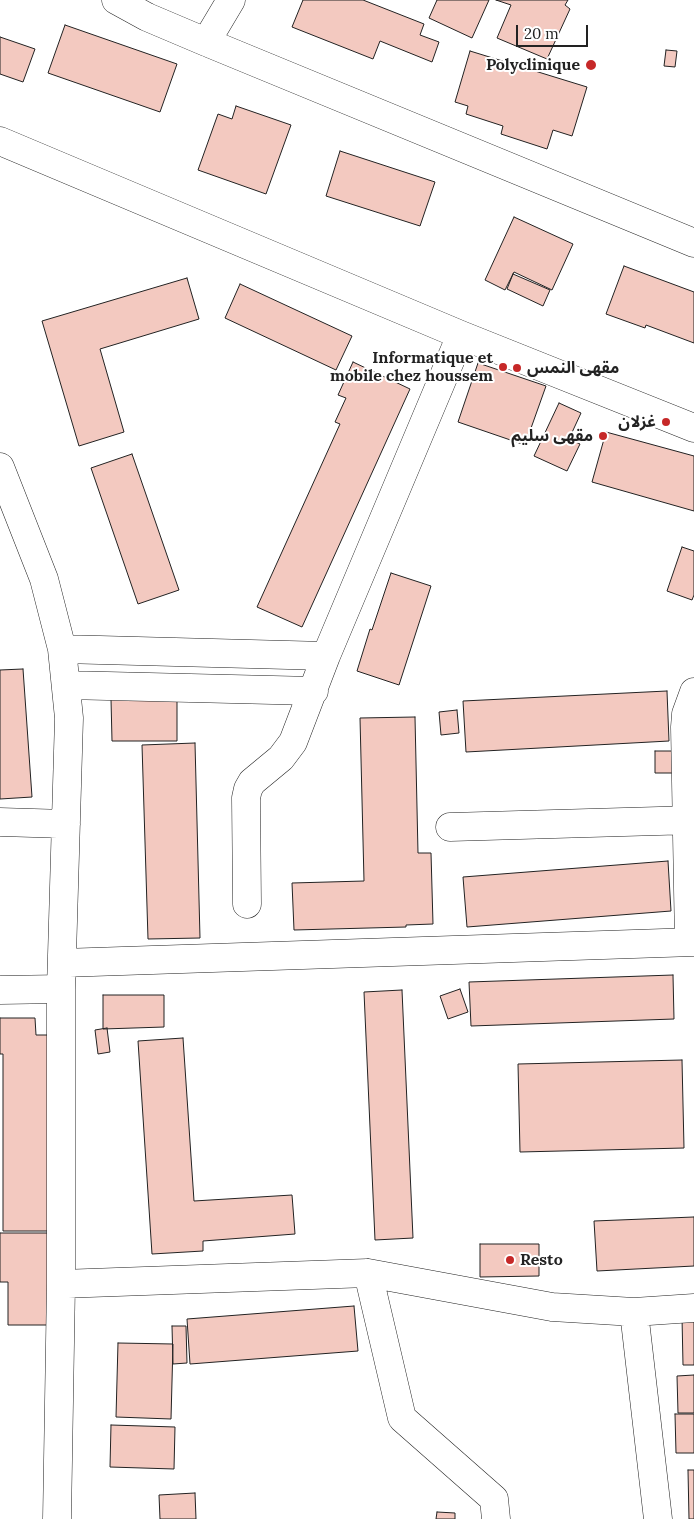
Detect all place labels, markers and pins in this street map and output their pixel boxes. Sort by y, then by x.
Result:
place label: Polyclinique [486,55,580,75]
marker: Polyclinique [584,58,598,72]
place label: Informatique et mobile chez houssem [330,348,493,386]
place label: مقهى النمس [527,358,619,378]
marker: Informatique et mobile chez houssem [497,361,509,373]
marker: مقهى النمس [511,362,523,374]
place label: غزلان [618,412,656,432]
marker: غزلان [660,416,672,428]
place label: مقهى سليم [511,426,593,446]
marker: مقهى سليم [597,430,609,442]
place label: Resto [520,1250,563,1270]
marker: Resto [504,1254,516,1266]

